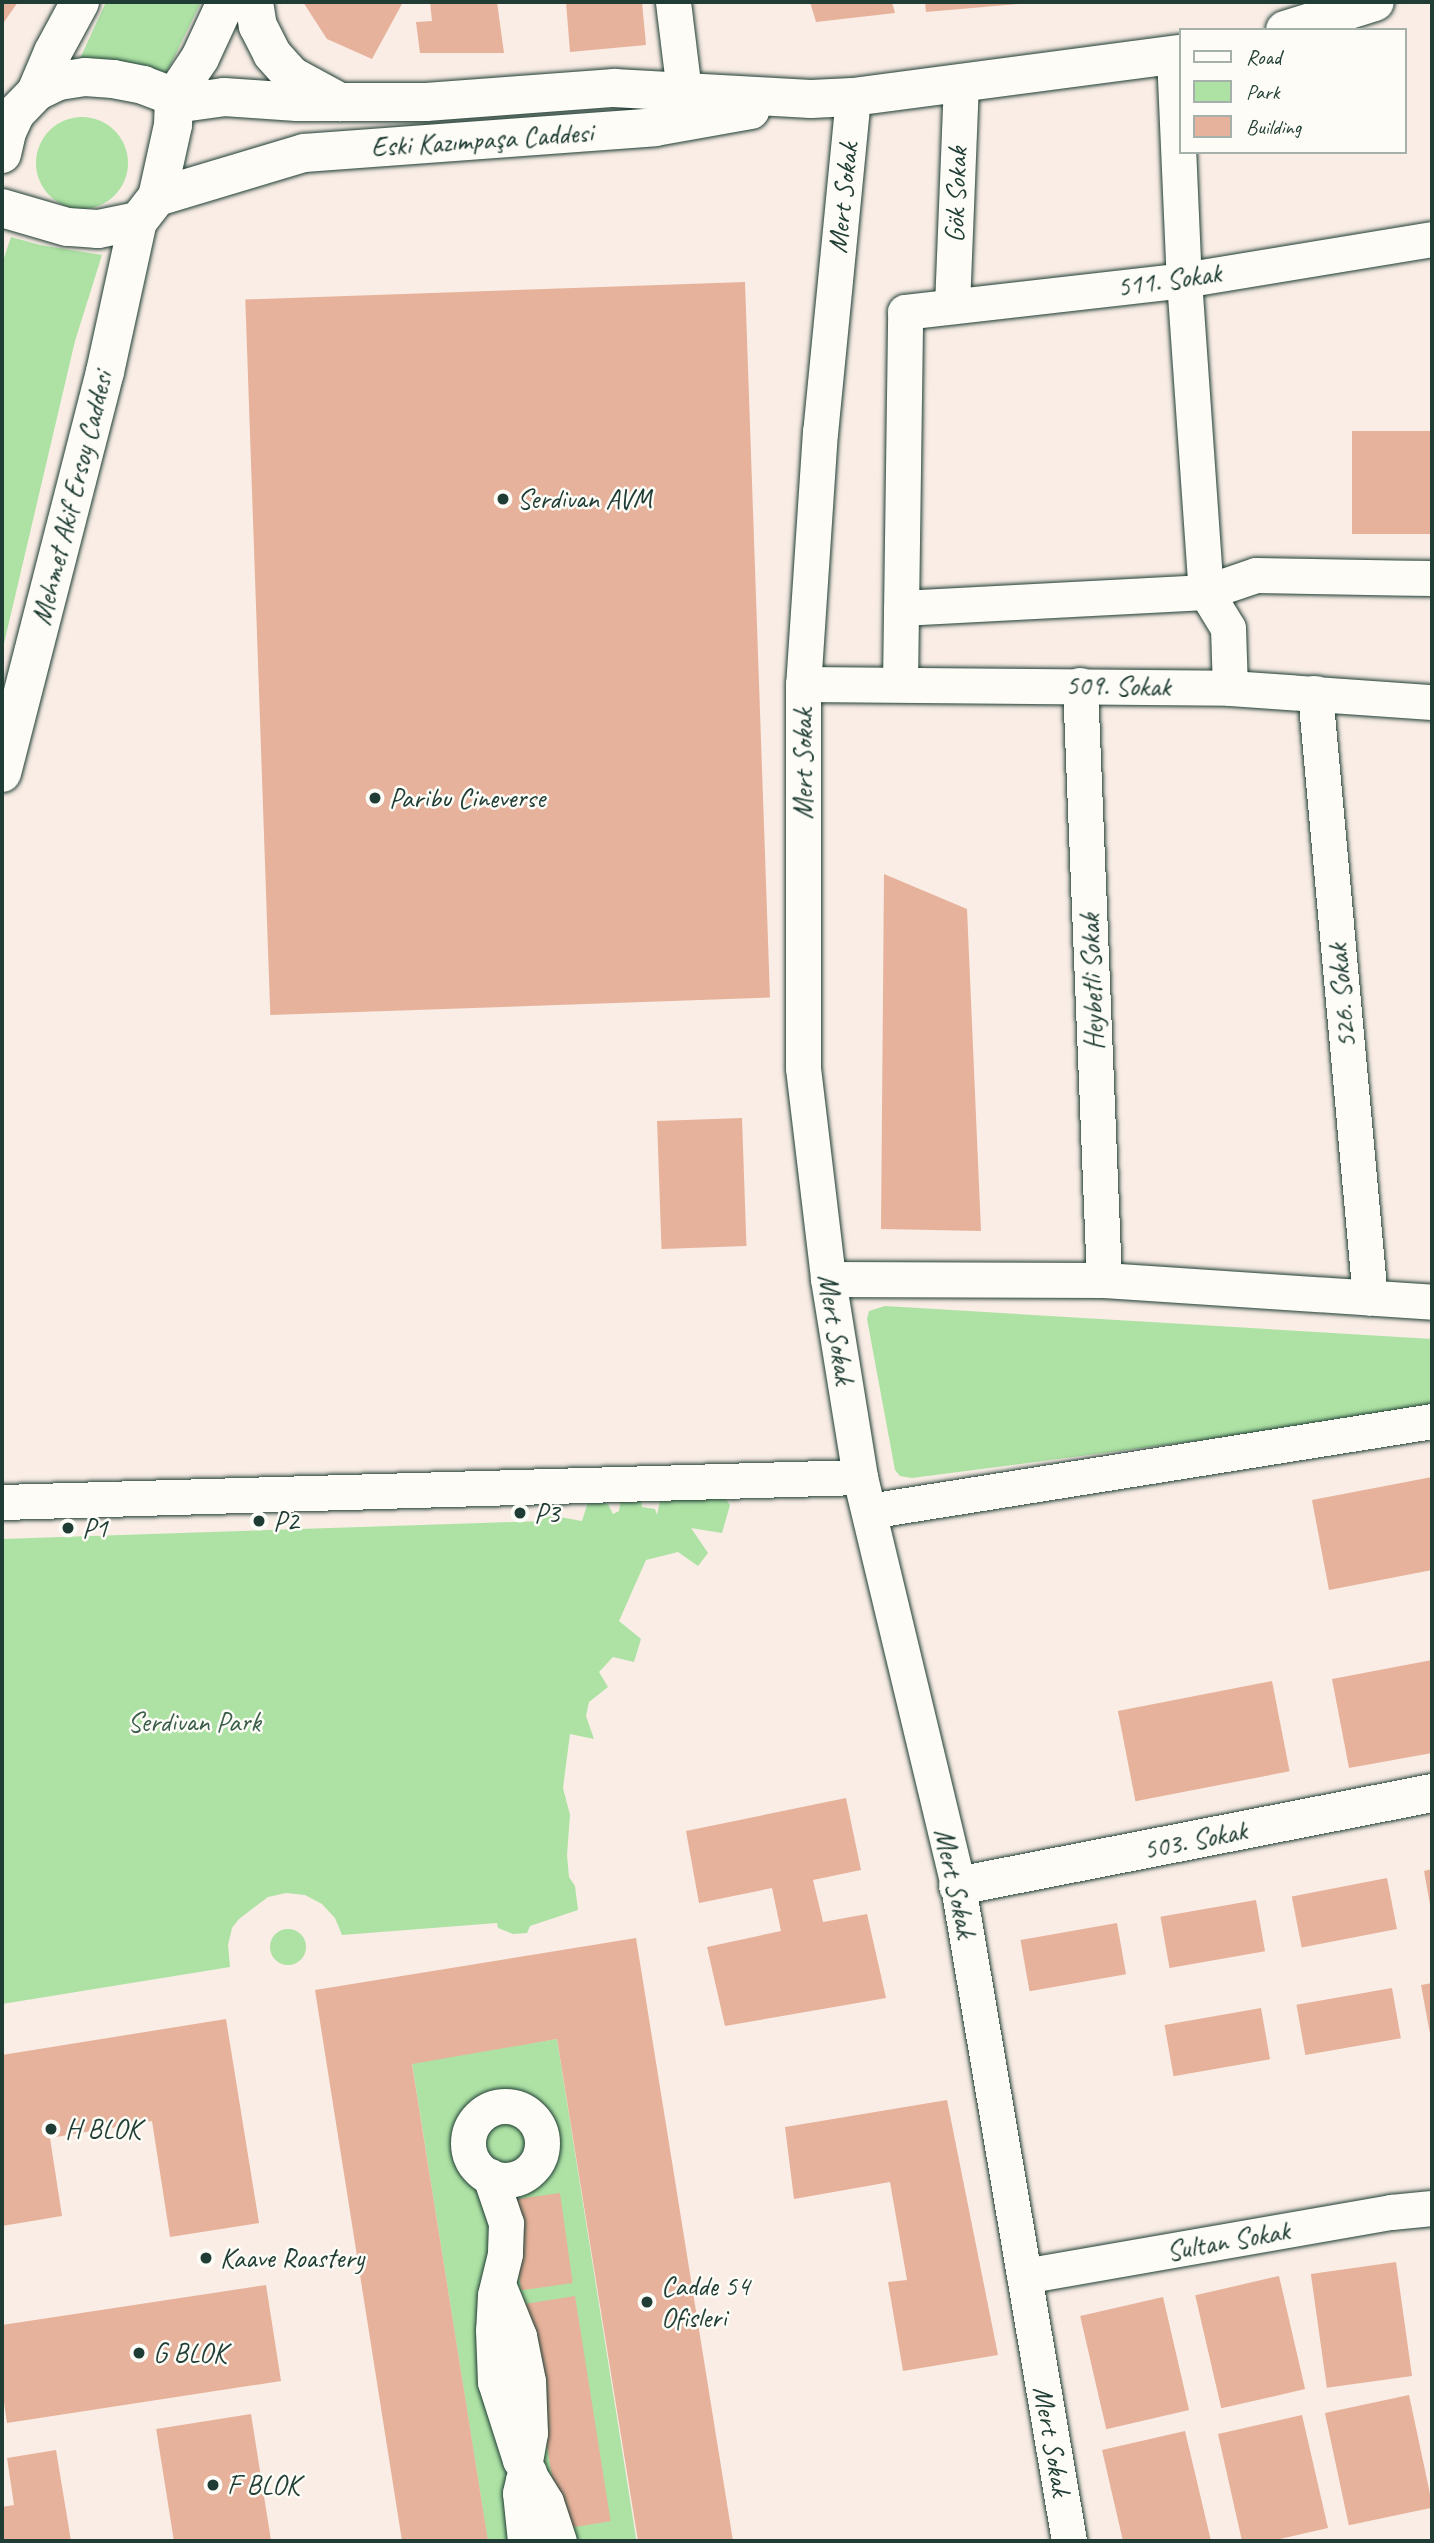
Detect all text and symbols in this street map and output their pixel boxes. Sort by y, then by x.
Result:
legend [1178,28,1406,154]
text: Road [1246,44,1281,70]
text: Park [1246,79,1279,105]
text: Building [1246,114,1301,140]
street label: Eski Kazımpaşa Caddesi [369,115,595,165]
street label: Mert Sokak [821,141,865,255]
street label: Gök Sokak [938,147,974,243]
street label: 511. Sokak [1115,256,1223,304]
street label: Mehmet Akif Ersoy Caddesi [24,367,120,629]
place label: Serdivan AVM [517,482,652,516]
marker: Serdivan AVM [495,491,511,507]
street label: 509. Sokak [1065,668,1171,704]
street label: Mert Sokak [786,709,820,819]
place label: Paribu Cineverse [389,781,545,815]
marker: Paribu Cineverse [367,790,383,806]
street label: Heybetli Sokak [1073,913,1111,1051]
street label: 526. Sokak [1321,942,1363,1050]
street label: Mert Sokak [811,1272,861,1386]
place label: P3 [534,1496,560,1530]
place label: P2 [273,1504,299,1538]
marker: P3 [512,1505,528,1521]
place label: P1 [82,1511,108,1545]
marker: P2 [251,1513,267,1529]
marker: P1 [60,1520,76,1536]
park label: Serdivan Park [128,1705,260,1739]
street label: 503. Sokak [1140,1813,1250,1867]
street label: Mert Sokak [927,1826,983,1940]
place label: H BLOK [65,2112,141,2146]
marker: H BLOK [43,2121,59,2137]
street label: Sultan Sokak [1164,2214,1292,2268]
place label: Kaave Roastery [220,2241,365,2275]
marker: Kaave Roastery [198,2250,214,2266]
place label: Cadde 54 Ofisleri [661,2269,750,2335]
marker: Cadde 54 Ofisleri [639,2294,655,2310]
place label: G BLOK [153,2336,227,2370]
marker: G BLOK [131,2345,147,2361]
street label: Mert Sokak [1026,2384,1078,2498]
place label: F BLOK [227,2468,300,2502]
marker: F BLOK [205,2477,221,2493]

